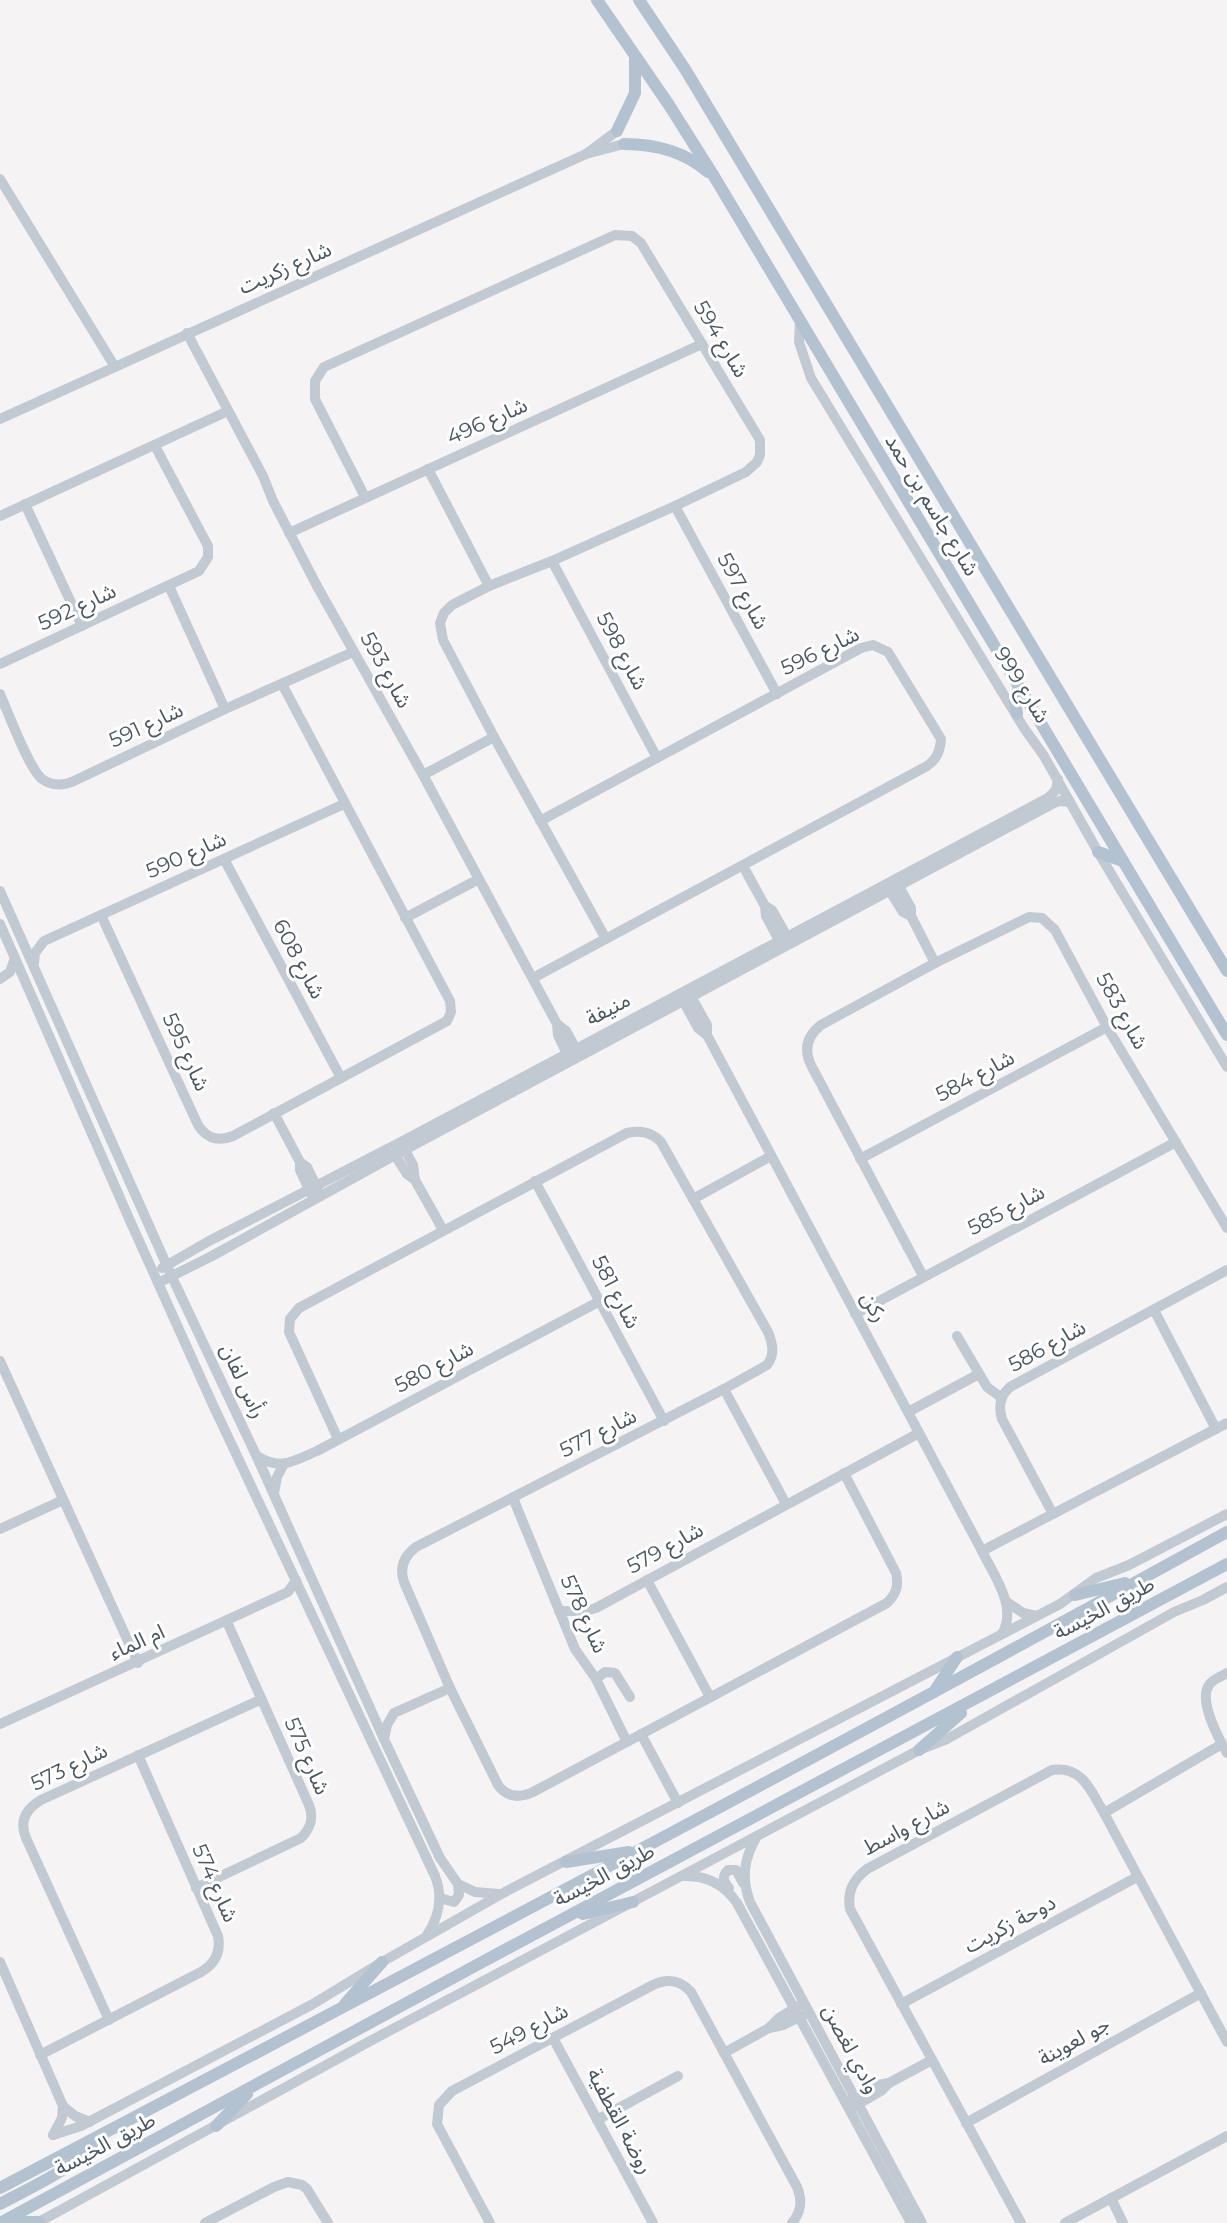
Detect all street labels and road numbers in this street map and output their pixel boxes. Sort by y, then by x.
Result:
street label: شارع زكريت [235,236,336,302]
street label: شارع 594 [686,296,754,383]
street label: شارع 496 [443,392,532,452]
street label: شارع جاسم بن حمد [878,429,985,582]
street label: شارع 597 [710,548,775,635]
street label: شارع 592 [34,578,121,638]
street label: شارع 598 [589,608,653,695]
street label: شارع 596 [777,621,864,683]
street label: شارع 593 [353,628,417,713]
street label: شارع 999 [987,642,1055,729]
street label: شارع 591 [105,697,188,755]
street label: شارع 590 [142,826,231,886]
street label: شارع 608 [265,915,331,1004]
street label: شارع 583 [1089,968,1154,1055]
street label: منيفة [581,987,634,1031]
street label: شارع 595 [155,1009,215,1096]
street label: شارع 584 [931,1044,1020,1109]
street label: شارع 585 [963,1179,1050,1243]
street label: شارع 581 [584,1251,646,1334]
street label: ركن [856,1287,893,1326]
street label: شارع 586 [1004,1314,1091,1380]
street label: شارع 580 [390,1335,479,1400]
street label: رأس لفان [215,1340,272,1422]
street label: شارع 577 [555,1403,642,1465]
street label: شارع 579 [622,1516,709,1581]
street label: شارع 578 [553,1571,613,1658]
street label: طريق الخيسة [1049,1571,1159,1645]
street label: ام الماء [105,1618,170,1668]
street label: شارع 575 [277,1713,336,1800]
street label: شارع 573 [26,1737,112,1798]
street label: شارع واسط [858,1793,955,1862]
street label: طريق الخيسة [549,1838,659,1912]
street label: شارع 574 [184,1840,244,1927]
street label: دوحة زكريت [960,1889,1060,1958]
street label: شارع 549 [485,1998,573,2062]
street label: وادي لغصن [814,2000,885,2100]
street label: جو لعوينة [1034,2011,1114,2070]
street label: روضة القطفية [582,2064,659,2178]
street label: طريق الخيسة [50,2107,160,2181]

